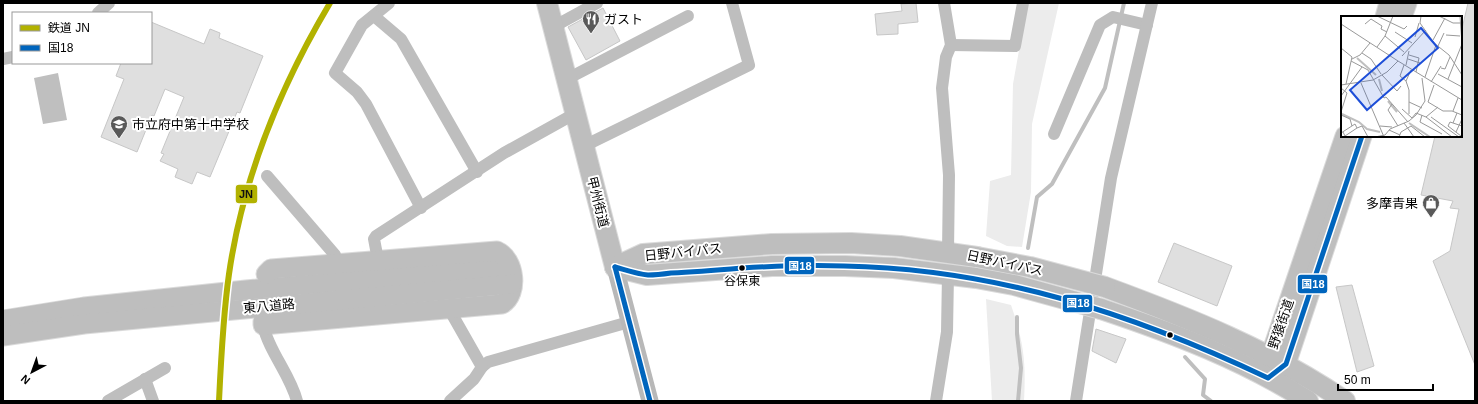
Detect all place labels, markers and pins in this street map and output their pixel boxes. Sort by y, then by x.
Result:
restaurant icon: ガスト [581,9,601,34]
place label: ガスト [604,12,643,27]
school or university icon: 市立府中第十中学校 [109,114,129,139]
place label: 市立府中第十中学校 [132,117,249,132]
shop icon: 多摩青果 [1421,193,1441,218]
place label: 多摩青果 [1366,196,1418,211]
marker: 谷保東 [737,263,747,273]
place label: 谷保東 [724,274,760,288]
unlabelled marker [1165,330,1175,340]

